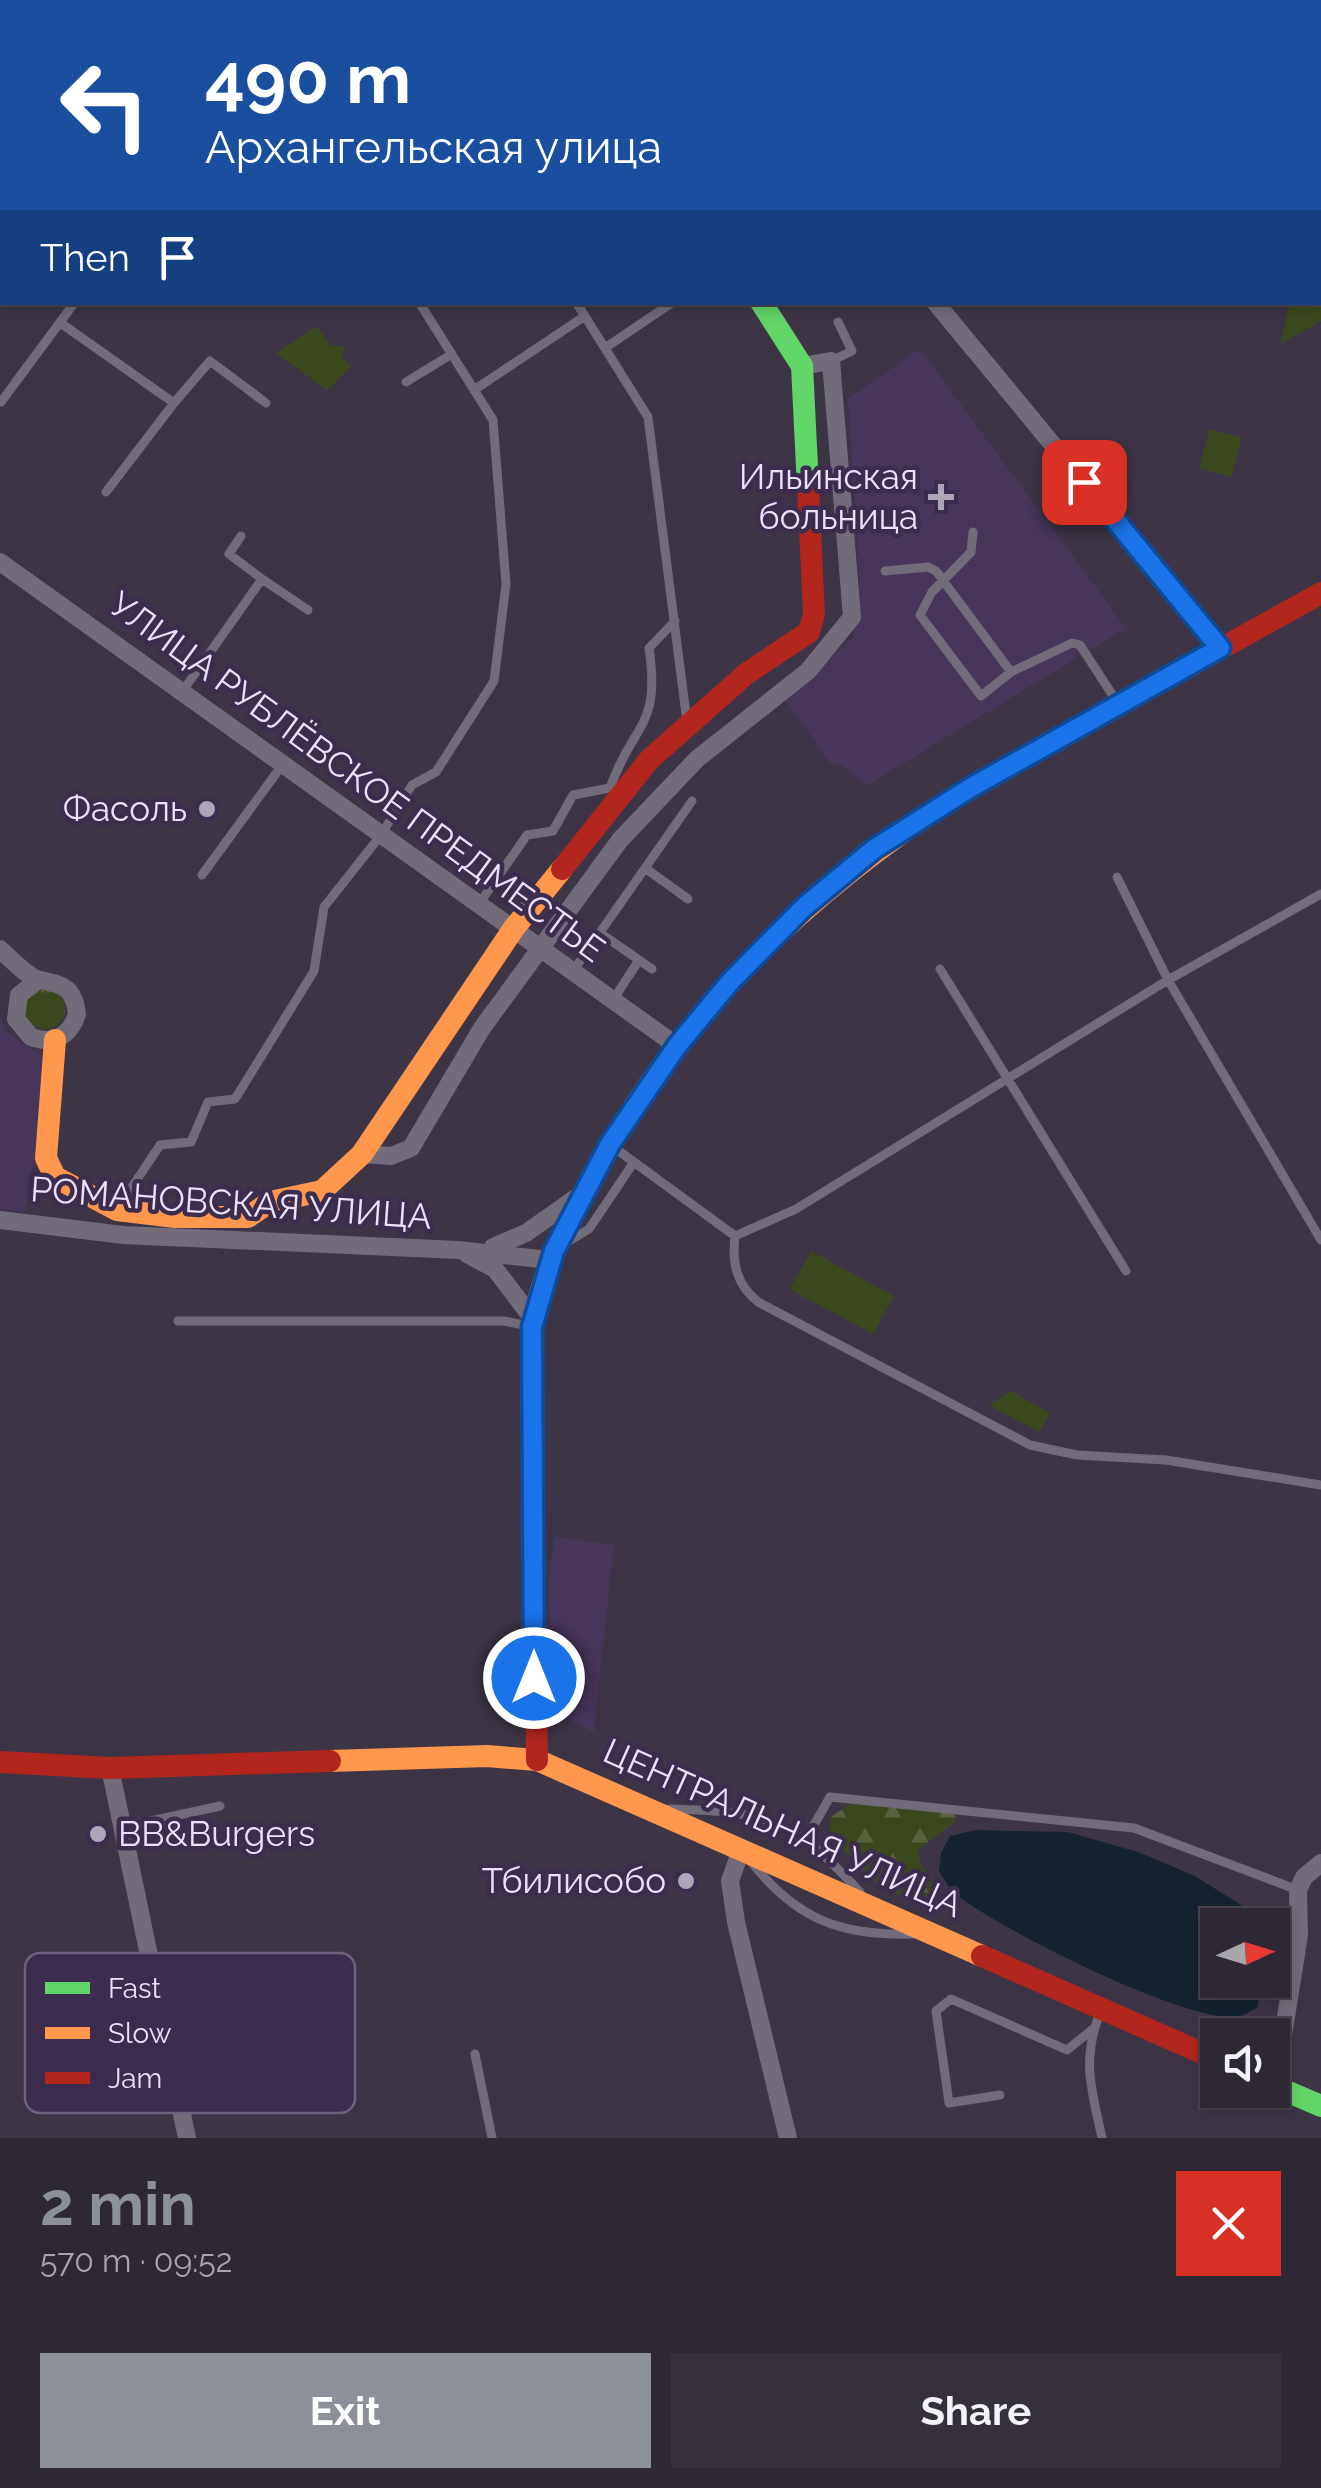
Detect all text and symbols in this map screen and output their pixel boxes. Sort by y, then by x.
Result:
text: 490 m [205,37,411,119]
icon: left [40,40,170,170]
text: Архангельская улица [205,121,662,174]
icon: arrive [150,230,205,285]
text: Then [40,235,130,280]
pin [1042,440,1127,525]
icon: arrive [1057,455,1112,510]
place label: Ильинская больница [739,456,918,537]
marker: Ильинская больница [928,484,954,510]
street label: УЛИЦА РУБЛЁВСКОЕ ПРЕДМЕСТЬЕ [102,583,613,970]
place label: Фасоль [63,788,187,829]
marker: Фасоль [196,798,218,820]
street label: РОМАНОВСКАЯ УЛИЦА [29,1168,433,1237]
position arrow [482,1626,586,1730]
street label: ЦЕНТРАЛЬНАЯ УЛИЦА [598,1730,969,1925]
place label: BB&Burgers [118,1813,315,1854]
marker: BB&Burgers [87,1823,109,1845]
place label: Тбилисобо [482,1860,666,1901]
marker: Тбилисобо [675,1870,697,1892]
north arrow [1200,1908,1290,1998]
map controls [1200,1908,1290,2108]
legend [25,1953,355,2113]
text: Fast [108,1972,161,2005]
text: Slow [108,2017,172,2050]
button: sound [1200,2018,1290,2108]
text: Jam [108,2062,162,2095]
text: 2 min [40,2169,196,2239]
button: close [1176,2171,1281,2276]
text: 570 m · 09:52 [40,2242,232,2279]
button: Exit [40,2353,651,2468]
button: Share [671,2353,1281,2468]

